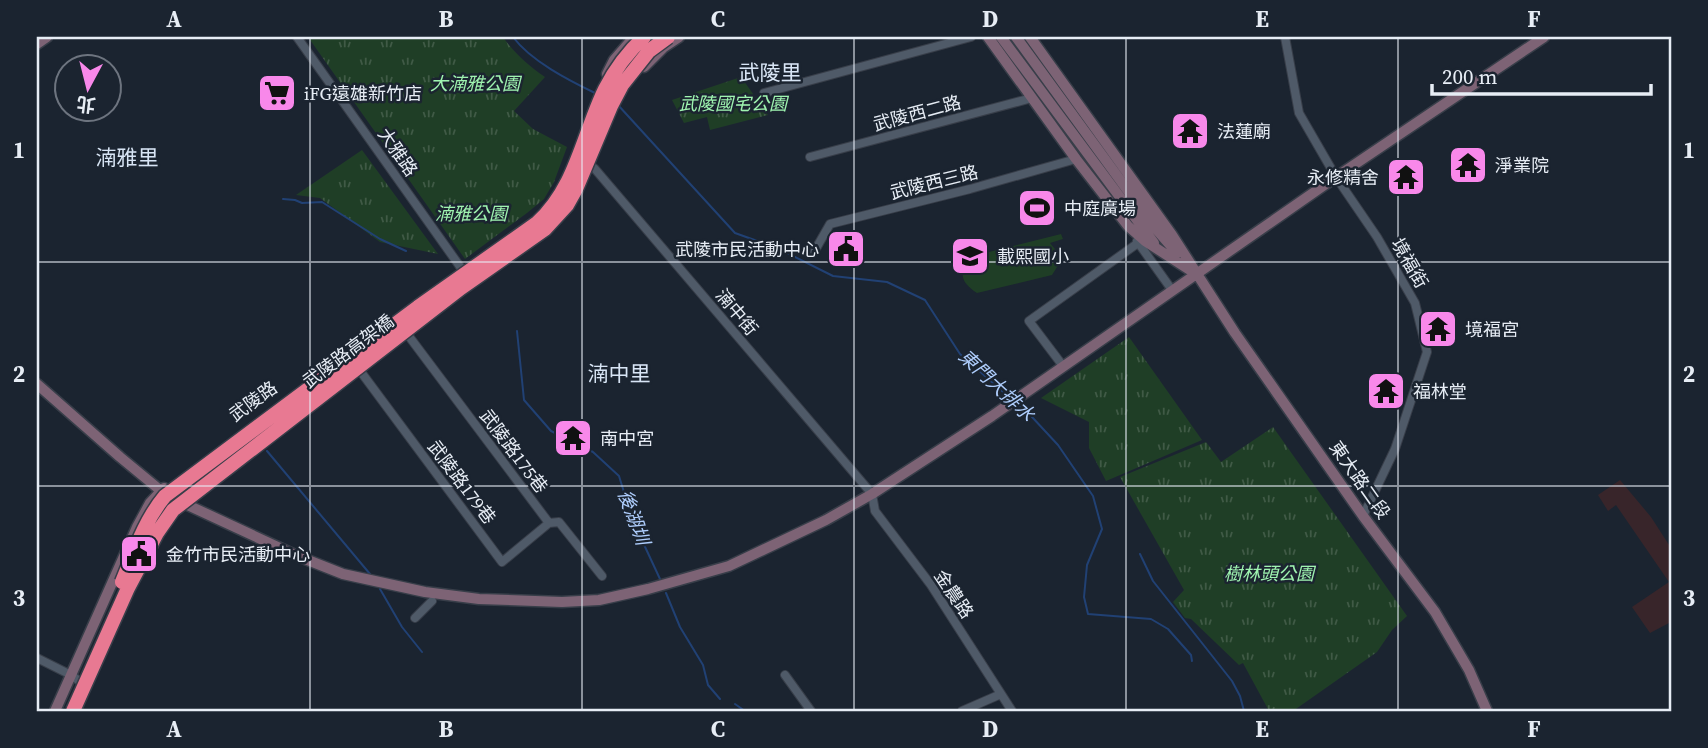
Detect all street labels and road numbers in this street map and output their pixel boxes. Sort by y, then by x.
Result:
street label: 武陵西二路 [870,89,964,137]
street label: 大雅路 [372,123,424,181]
street label: 武陵西三路 [887,159,981,205]
street label: 境福街 [1386,233,1434,293]
street label: 湳中街 [710,283,764,341]
street label: 武陵路高架橋 [297,309,399,393]
street label: 武陵路 [224,375,282,427]
street label: 武陵路175巷 [474,404,554,498]
street label: 武陵路179巷 [422,435,502,529]
street label: 東大路二段 [1324,436,1396,524]
street label: 金農路 [929,565,979,623]

